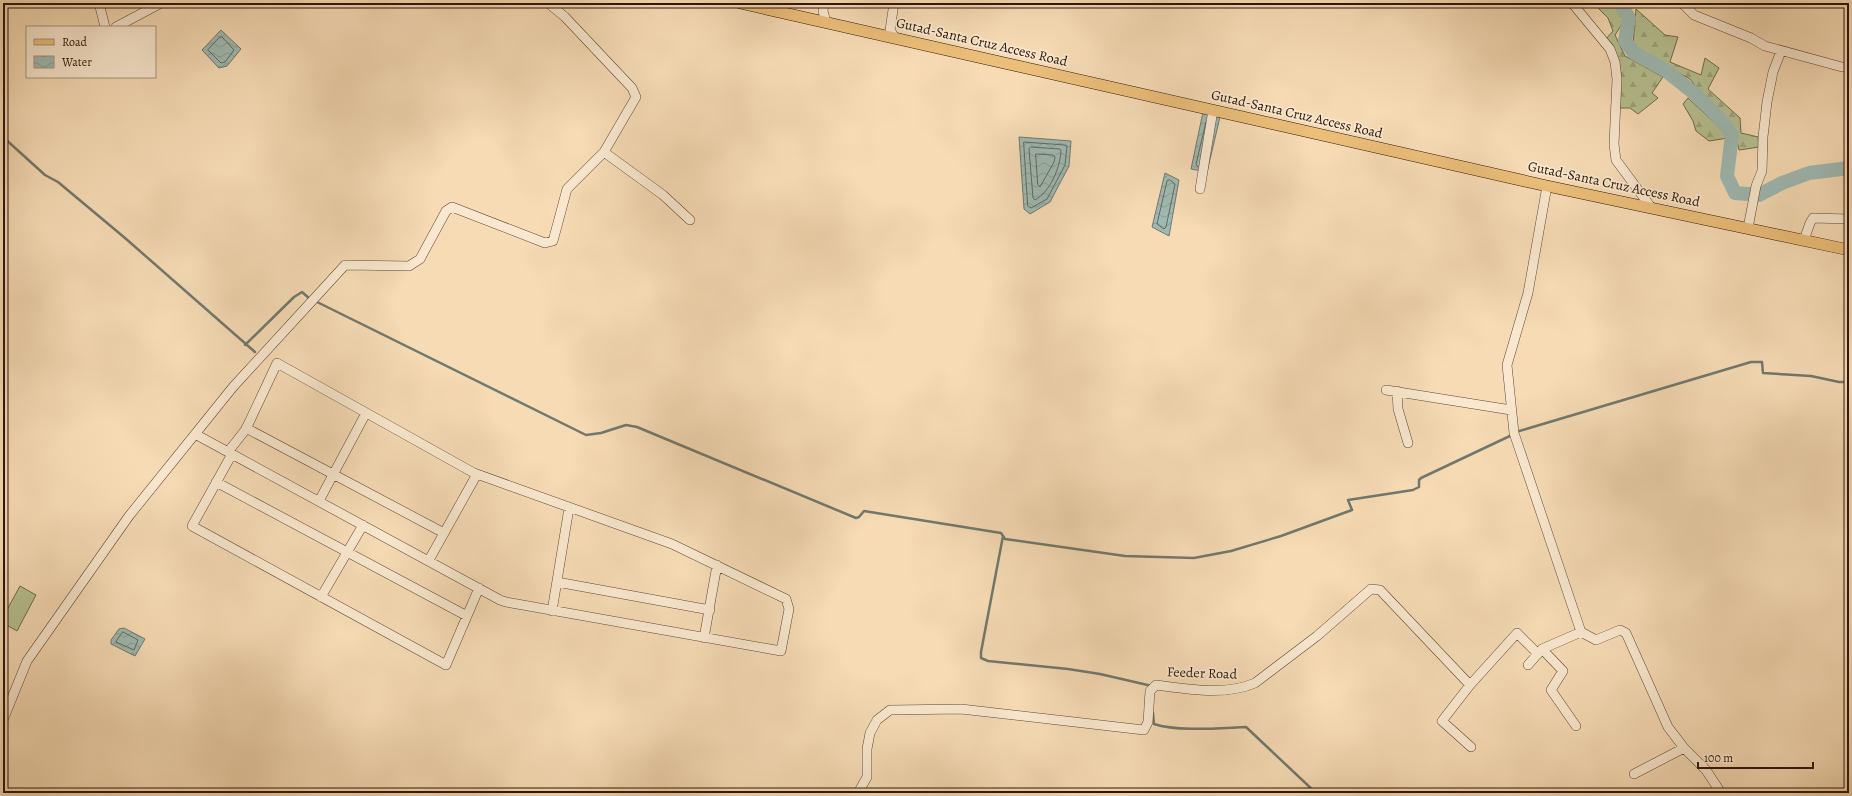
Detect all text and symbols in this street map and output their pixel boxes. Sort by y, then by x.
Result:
street label: Gutad-Santa Cruz Access Road [894,13,1070,71]
legend [26,26,156,78]
text: Road [62,34,88,50]
text: Water [61,54,92,70]
street label: Gutad-Santa Cruz Access Road [1209,85,1385,143]
street label: Gutad-Santa Cruz Access Road [1526,156,1702,212]
street label: Feeder Road [1167,662,1238,684]
scale bar [1698,744,1813,770]
text: 100 m [1704,750,1733,766]

